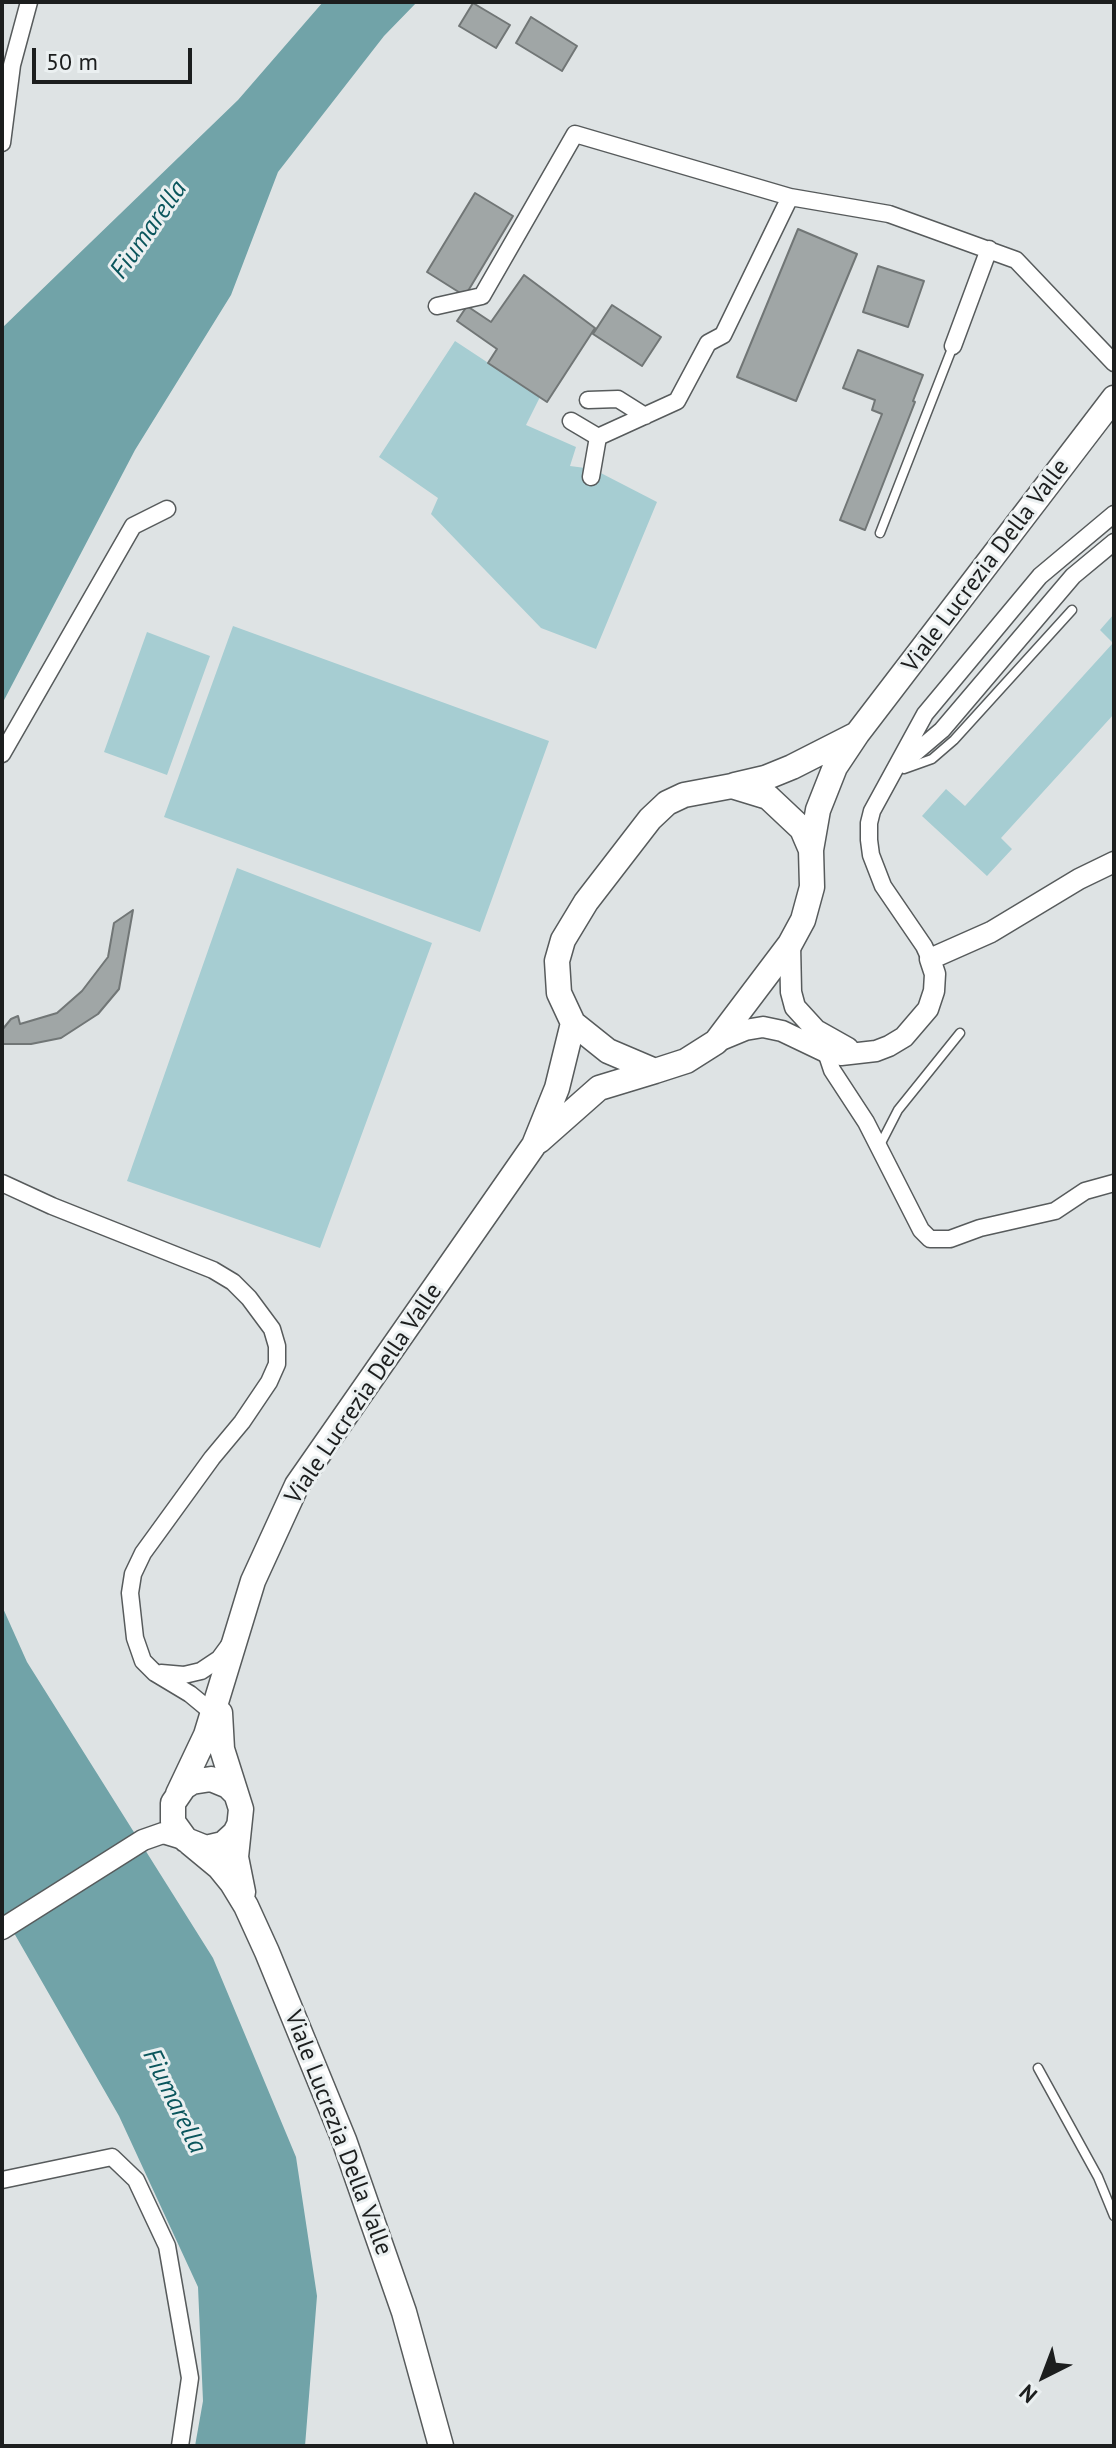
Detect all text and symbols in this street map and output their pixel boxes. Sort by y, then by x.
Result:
scale bar [36,32,196,82]
text: 50 m [46,46,98,77]
water label: Fiumarella [104,175,194,285]
street label: Viale Lucrezia Della Valle [896,454,1076,678]
street label: Viale Lucrezia Della Valle [279,1278,449,1510]
street label: Viale Lucrezia Della Valle [278,2007,398,2259]
water label: Fiumarella [135,2044,213,2158]
north arrow [1004,2336,1084,2416]
text: N [1013,2379,1043,2409]

